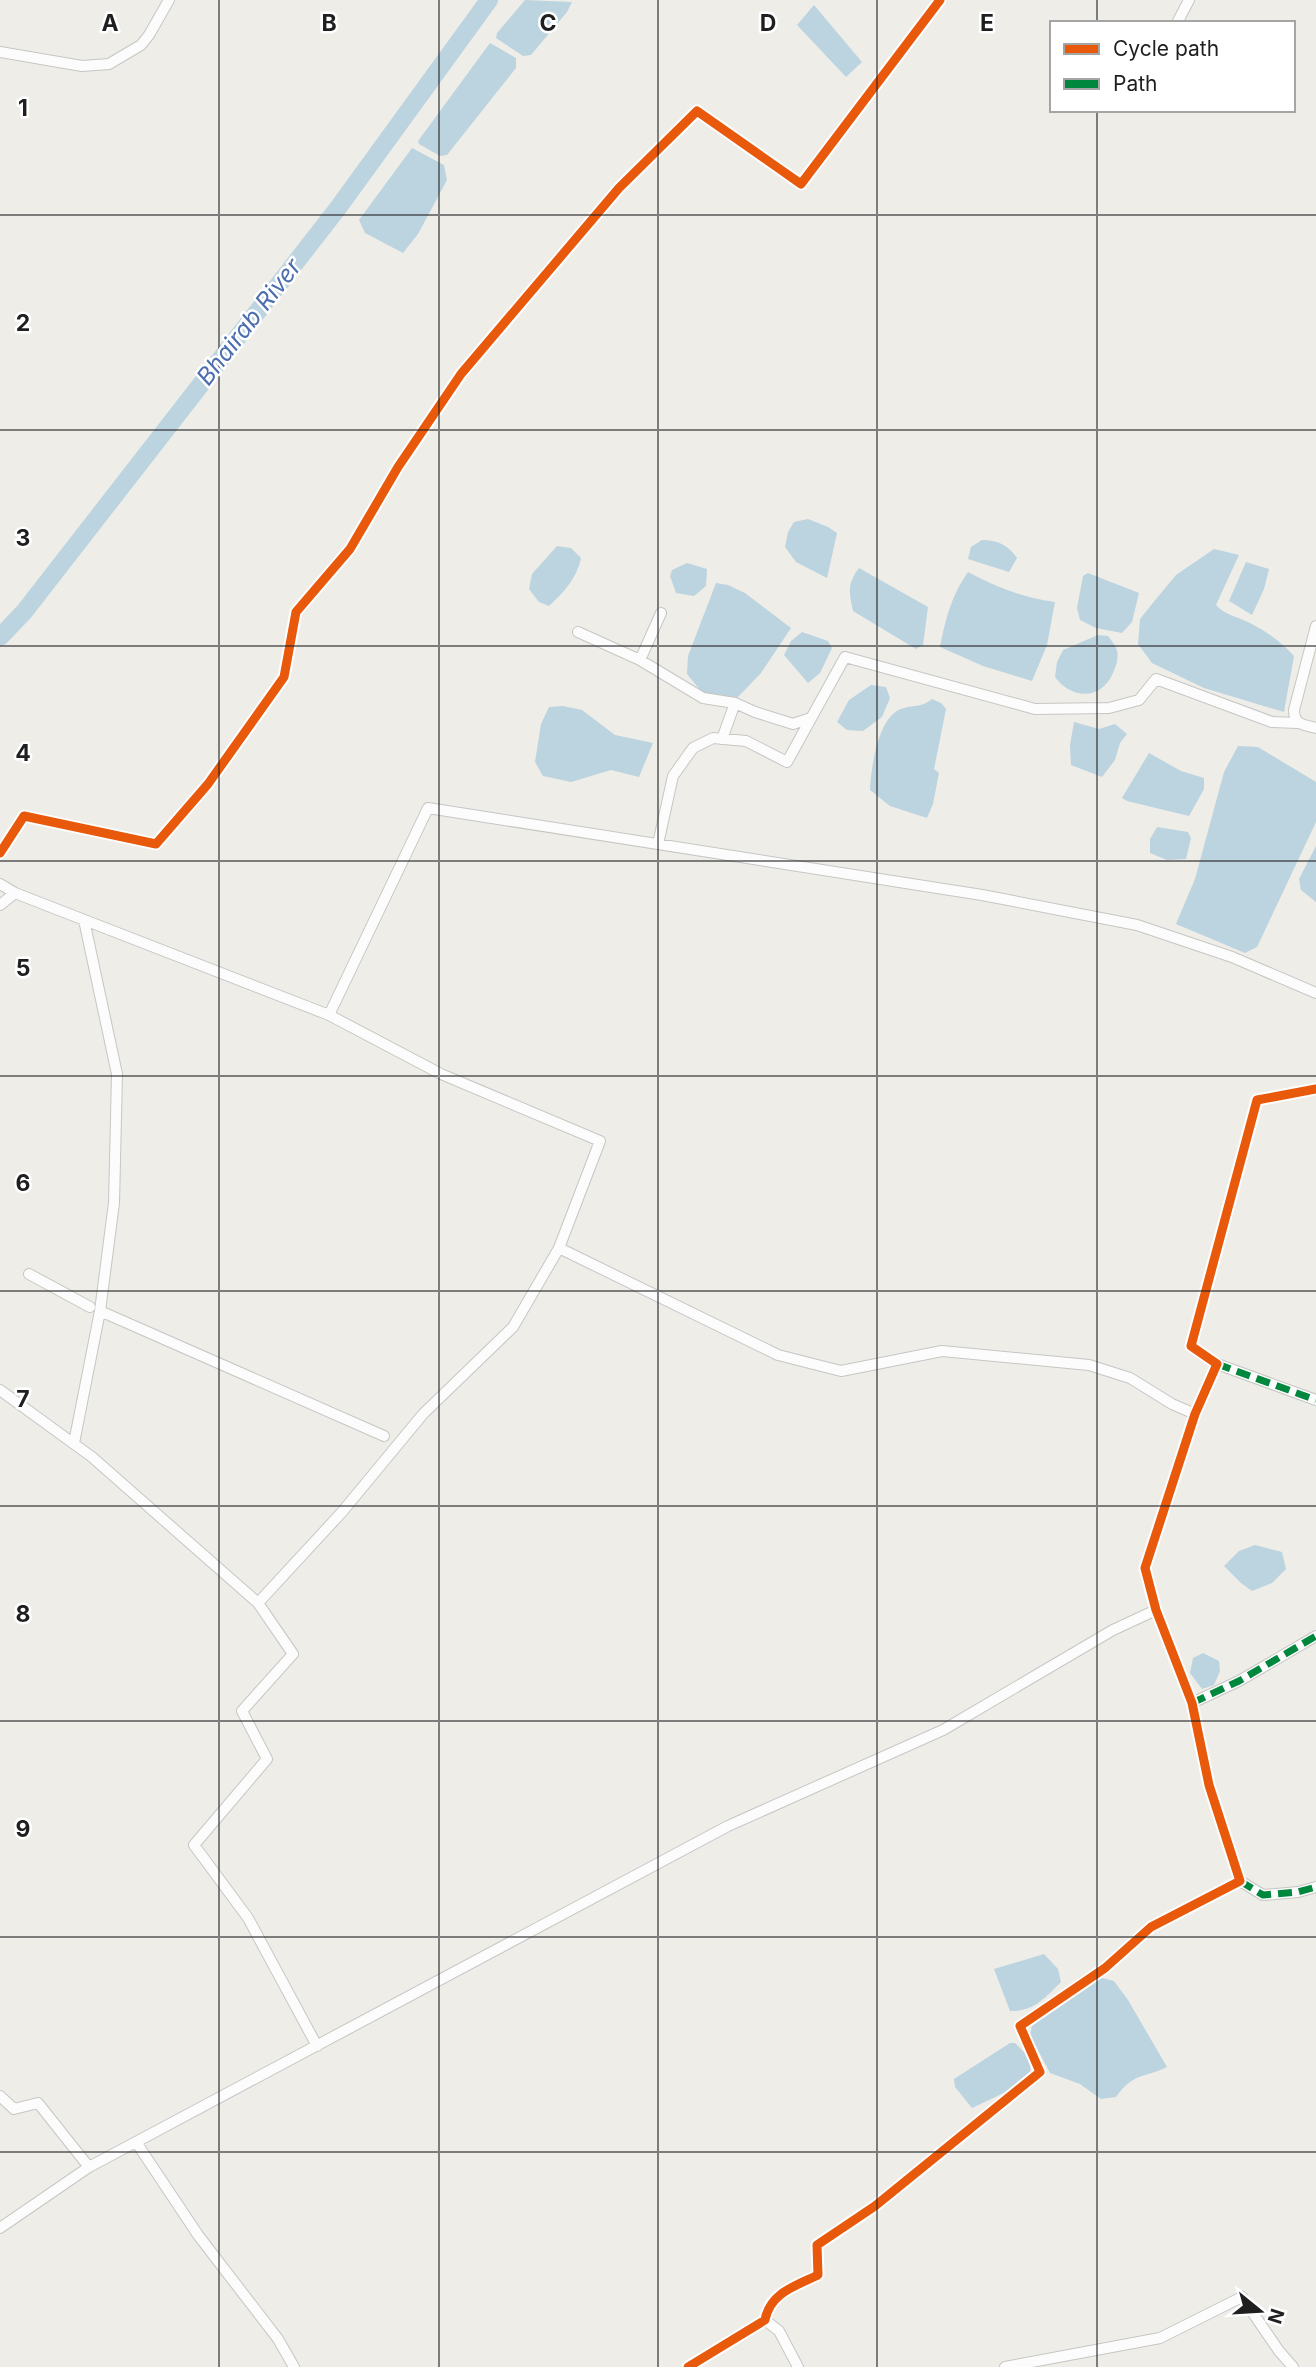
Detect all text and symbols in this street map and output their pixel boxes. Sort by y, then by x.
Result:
text: A [101,9,119,37]
text: B [321,9,337,37]
text: C [539,9,557,37]
text: D [760,9,776,37]
text: E [980,9,994,37]
legend [1050,21,1295,112]
text: Cycle path [1113,36,1219,61]
text: Path [1113,71,1158,96]
text: 1 [18,94,28,122]
water label: Bhairab River [190,252,308,391]
text: 2 [16,309,30,337]
text: 3 [16,524,30,552]
text: 4 [15,739,31,767]
text: 5 [16,954,30,982]
text: 6 [16,1169,30,1197]
text: 7 [16,1385,30,1413]
text: 8 [16,1600,30,1628]
text: 9 [16,1815,30,1843]
north arrow [1225,2276,1295,2346]
text: N [1263,2306,1289,2327]

